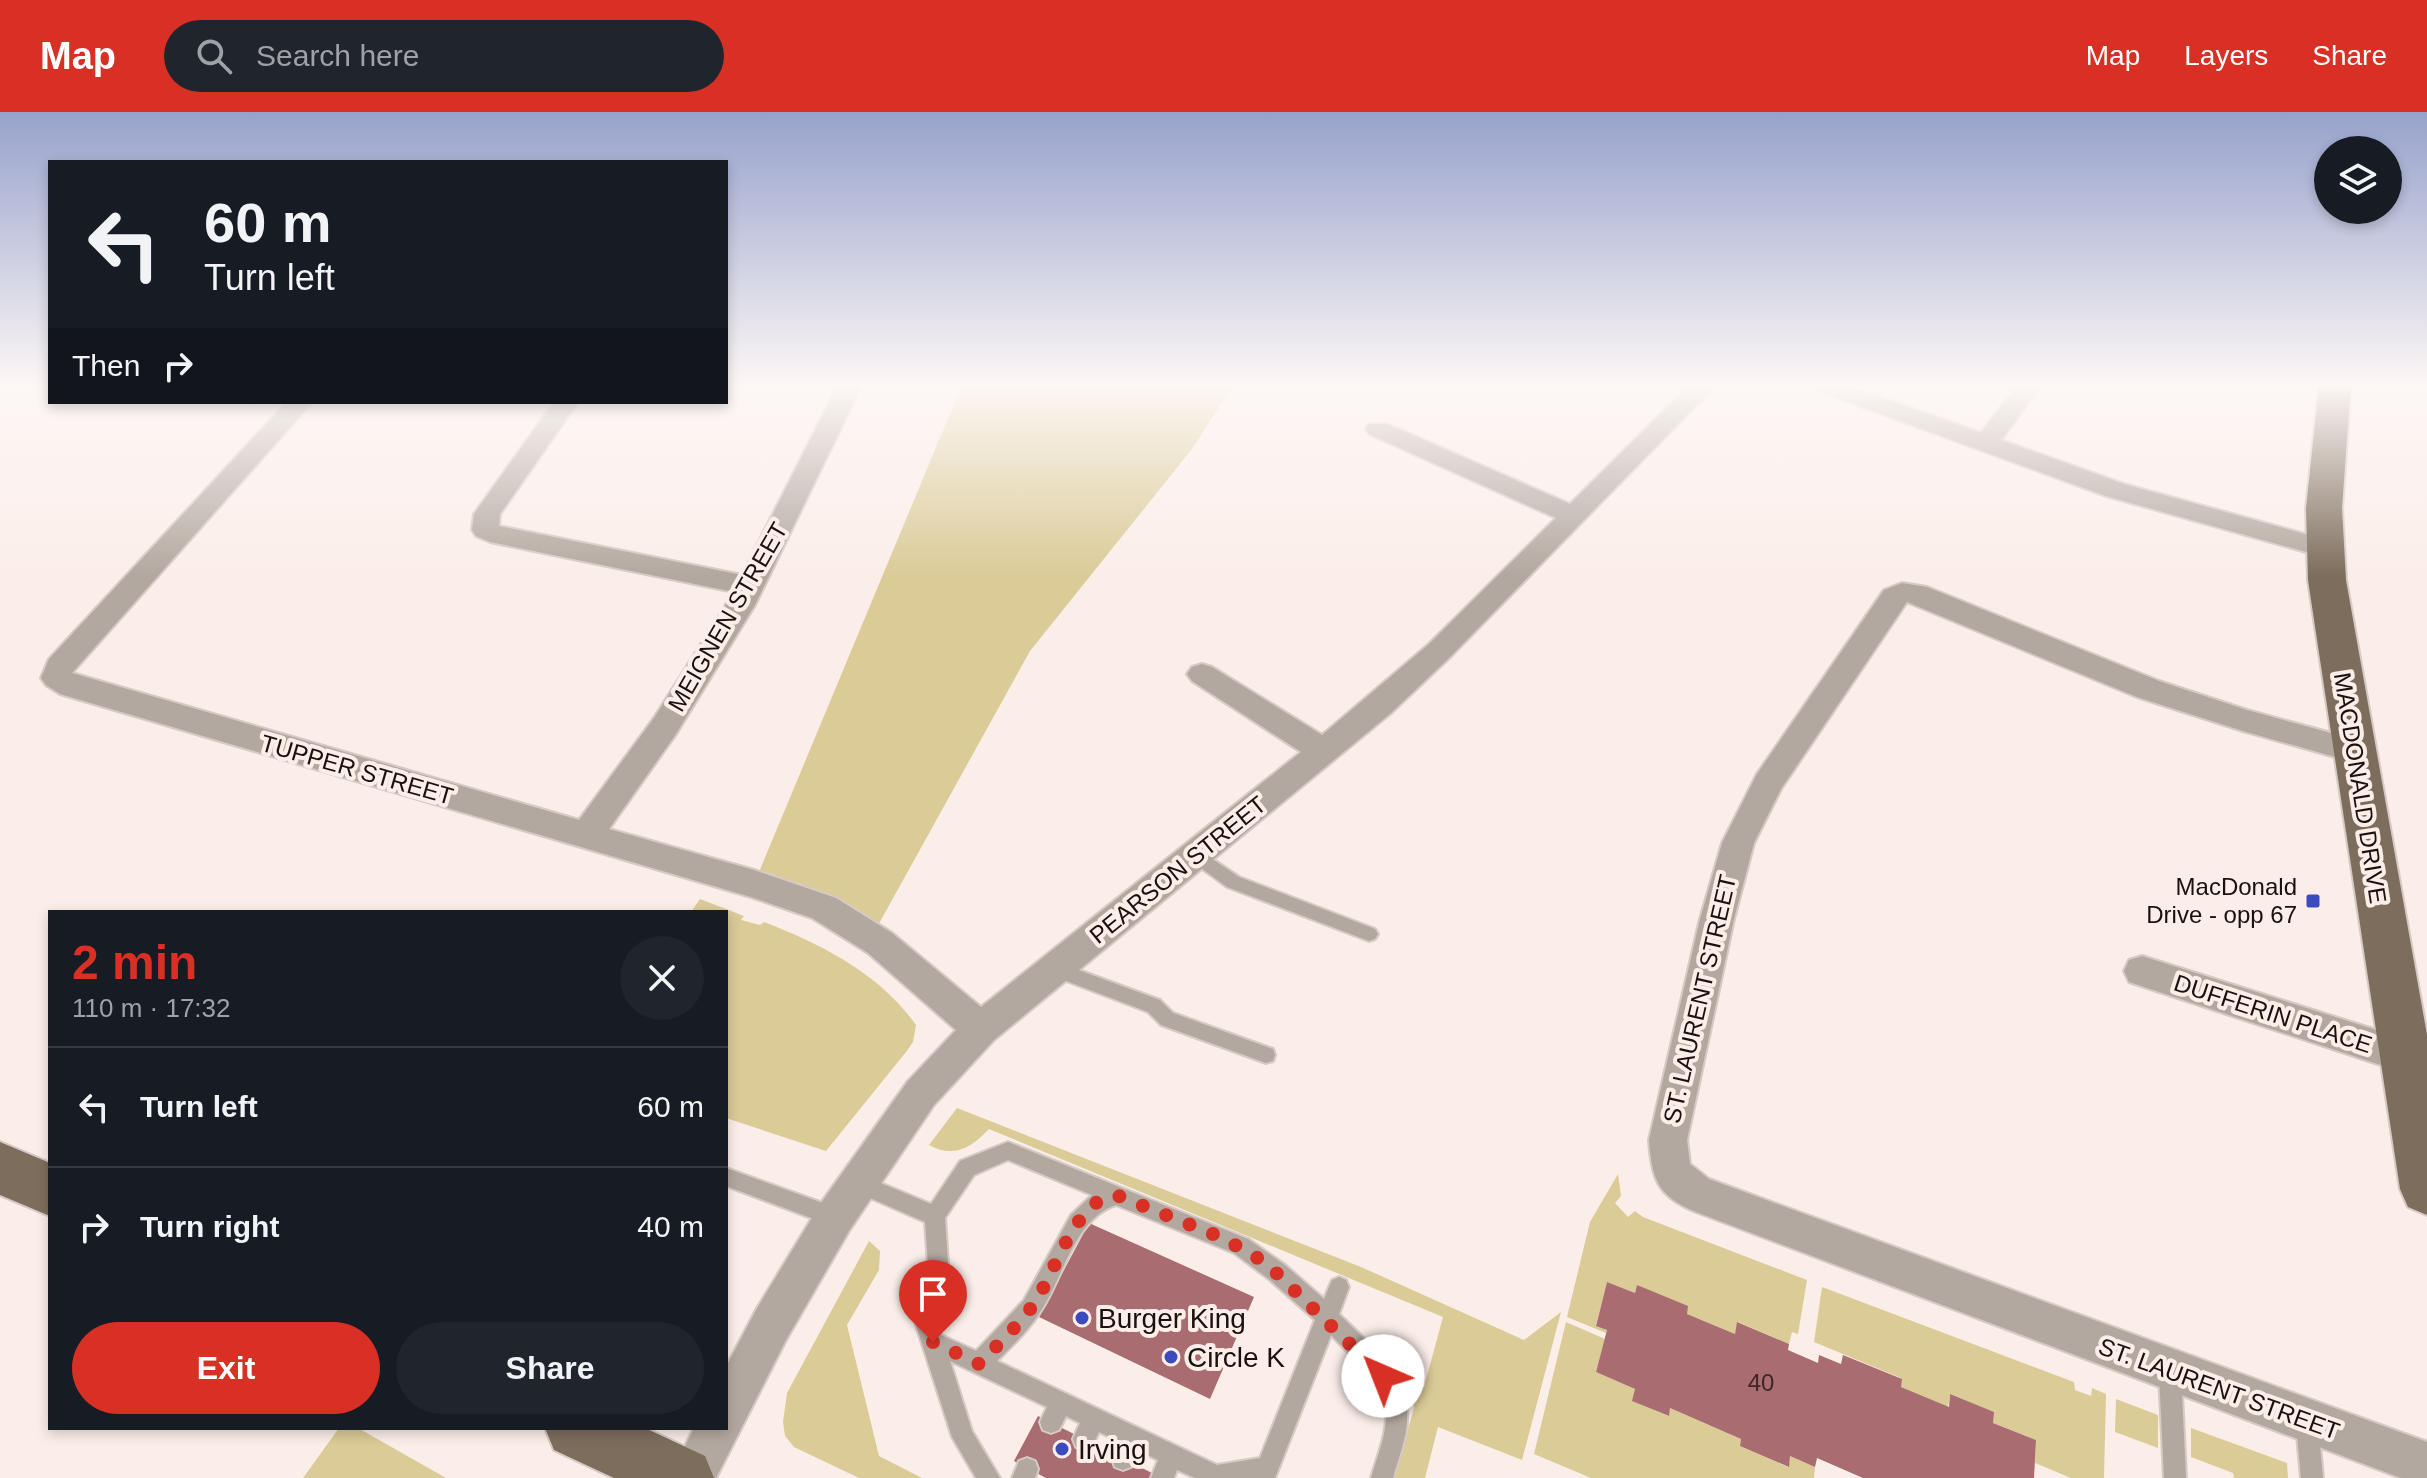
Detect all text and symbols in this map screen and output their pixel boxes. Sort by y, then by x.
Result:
search box [164,20,724,92]
icon: search [192,34,236,78]
text: Map [40,35,116,77]
text: Search here [256,39,419,72]
text: Map [2086,40,2140,71]
text: Layers [2184,40,2268,71]
text: Share [2312,40,2387,71]
map controls [2314,136,2402,224]
button: layers [2314,136,2402,224]
text: 60 m [204,191,332,254]
icon: left [72,192,176,296]
text: Turn left [204,257,335,298]
icon: right [156,344,200,388]
text: Then [72,349,140,382]
street label: MEIGNEN STREET [663,517,793,716]
street label: MACDONALD DRIVE [2329,671,2392,905]
street label: TUPPER STREET [258,729,457,810]
street label: PEARSON STREET [1084,790,1271,949]
street label: ST. LAURENT STREET [1658,872,1741,1126]
place label: MacDonald Drive - opp 67 [2146,873,2297,928]
marker: MacDonald Drive - opp 67 [2304,892,2322,910]
text: 2 min [72,936,197,989]
button: close [620,936,704,1020]
street label: DUFFERIN PLACE [2171,969,2376,1058]
text: 110 m · 17:32 [72,993,231,1023]
icon: left [72,1085,116,1129]
text: Turn left [140,1090,258,1123]
text: 60 m [637,1090,704,1123]
icon: right [72,1205,116,1249]
text: Turn right [140,1210,279,1243]
text: 40 m [637,1210,704,1243]
pin [899,1260,967,1342]
icon: arrive [911,1272,955,1316]
place label: Burger King [1098,1303,1246,1334]
marker: Burger King [1073,1309,1091,1327]
button: Exit [72,1322,380,1414]
button: Share [396,1322,704,1414]
street label: ST. LAURENT STREET [2095,1332,2344,1445]
position arrow [1341,1334,1425,1418]
place label: Circle K [1187,1342,1285,1373]
marker: Circle K [1162,1348,1180,1366]
house number: 40 [1748,1369,1774,1396]
place label: Irving [1078,1434,1146,1465]
marker: Irving [1053,1440,1071,1458]

